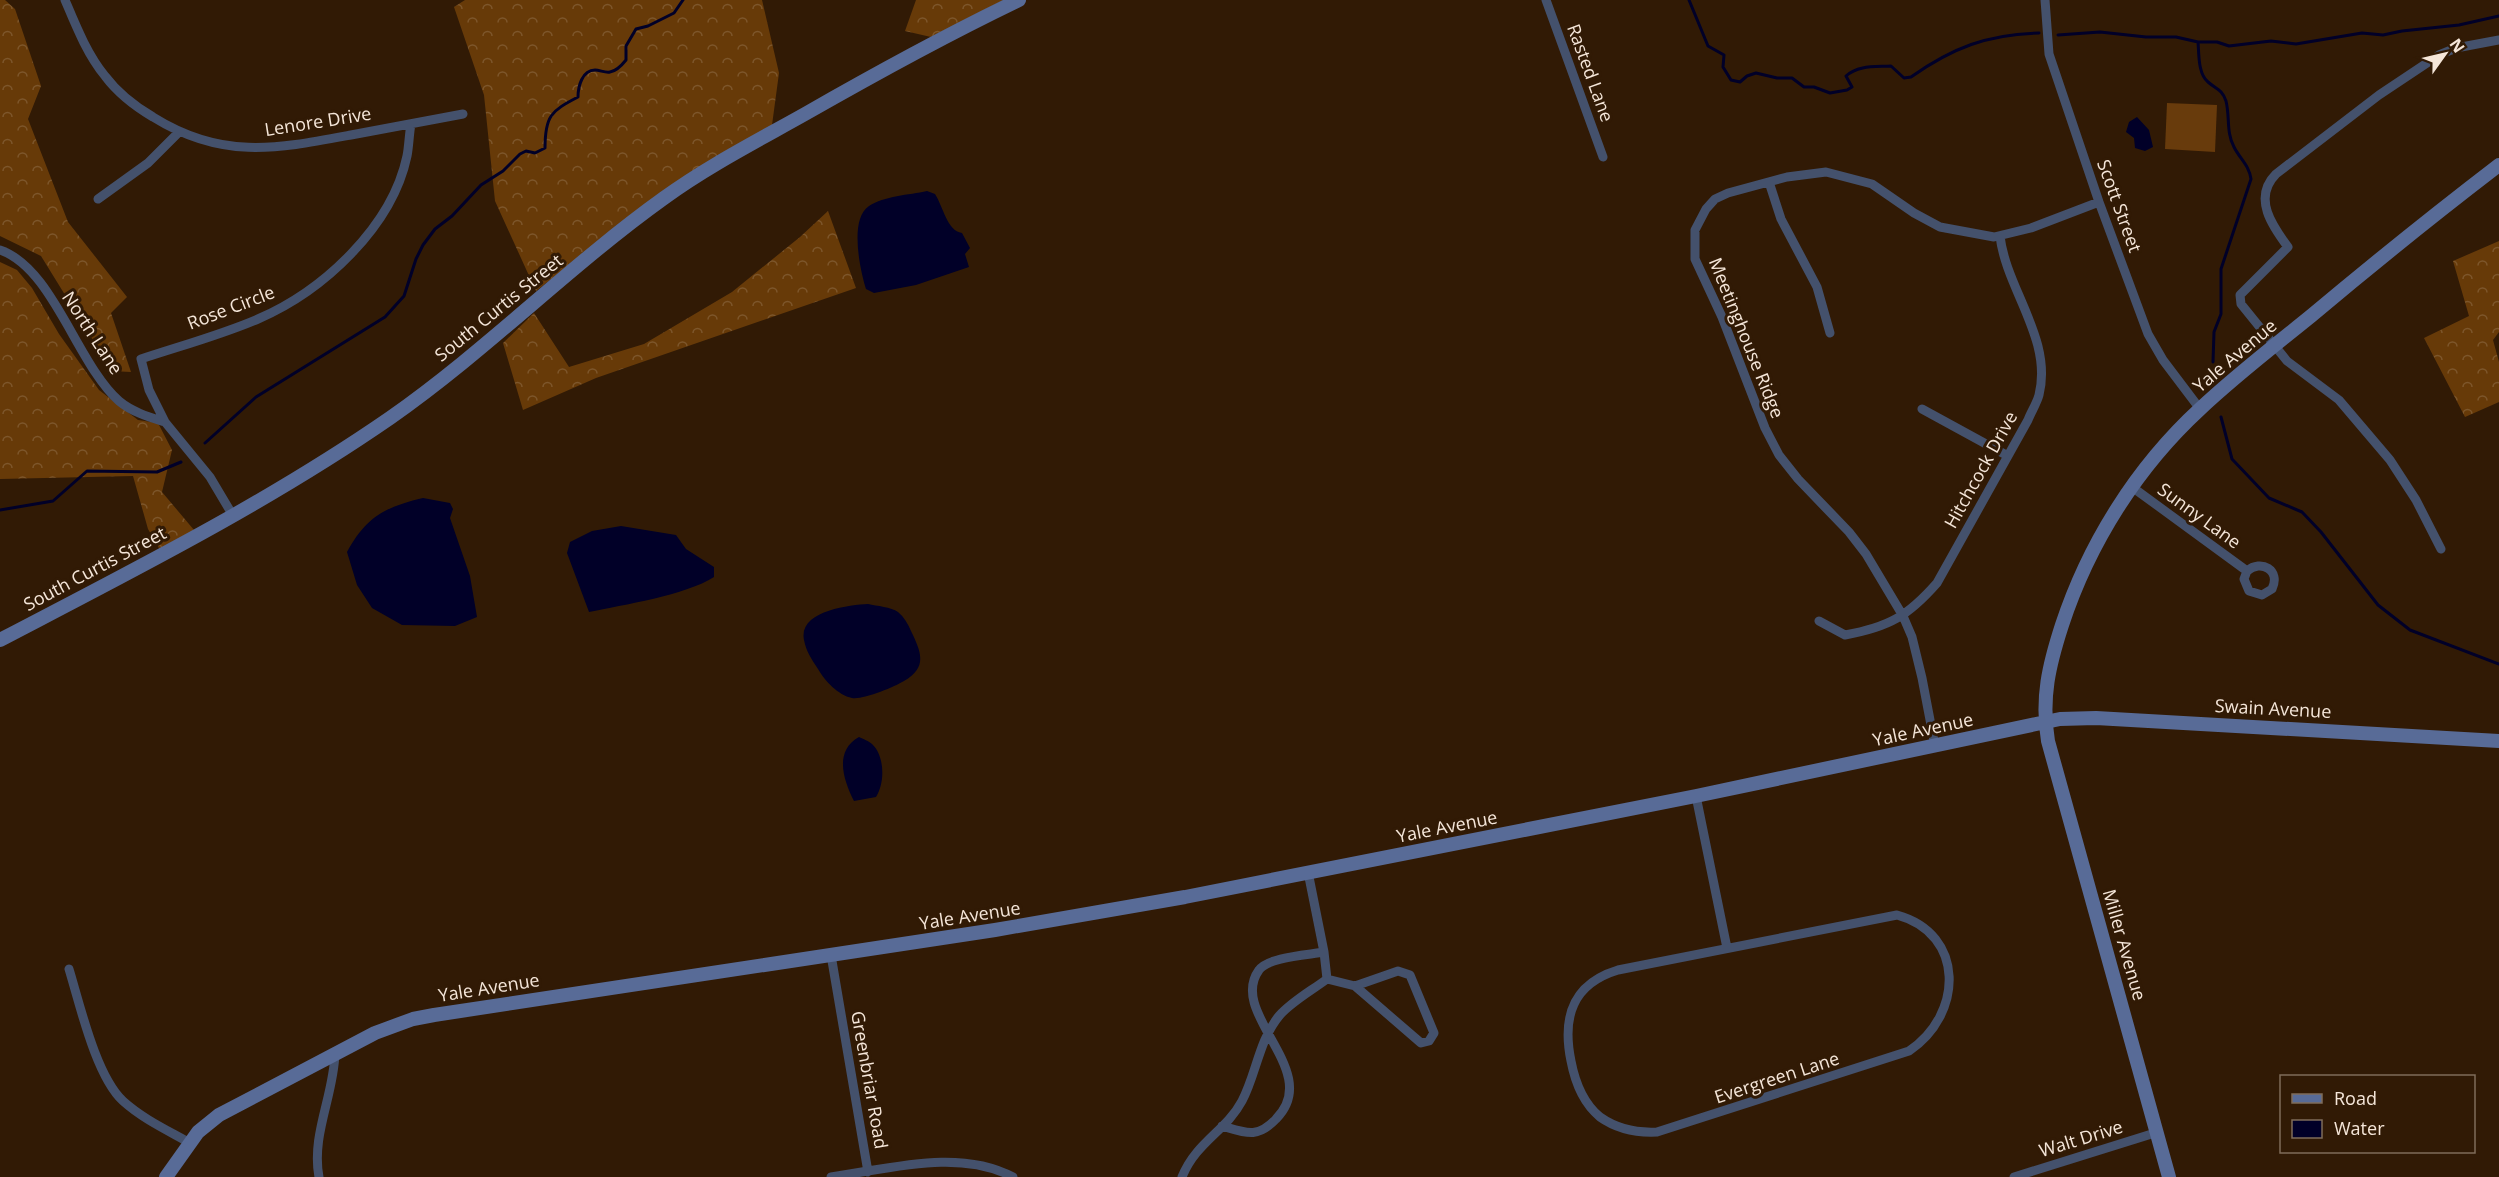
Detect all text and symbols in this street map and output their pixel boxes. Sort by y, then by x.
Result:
street label: Rasted Lane [1562,20,1620,125]
north arrow [2415,24,2475,84]
text: N [2445,34,2470,57]
street label: Lenore Drive [263,101,373,141]
street label: Scott Street [2092,156,2148,255]
street label: South Curtis Street [429,248,567,366]
street label: Meetinghouse Ridge [1704,254,1790,421]
street label: Rose Circle [183,279,278,335]
street label: North Lane [57,286,129,379]
street label: Yale Avenue [2188,313,2281,397]
street label: Hitchcock Drive [1938,407,2022,532]
street label: Sunny Lane [2153,477,2246,553]
street label: South Curtis Street [19,520,170,616]
street label: Swain Avenue [2214,693,2332,723]
street label: Yale Avenue [1870,707,1975,751]
street label: Yale Avenue [1394,805,1499,848]
street label: Miller Avenue [2098,886,2152,1003]
street label: Yale Avenue [918,895,1022,935]
street label: Yale Avenue [437,967,541,1007]
street label: Greenbriar Road [846,1009,894,1151]
street label: Evergreen Lane [1711,1046,1842,1109]
legend [2280,1075,2475,1153]
text: Road [2334,1086,2377,1110]
street label: Walt Drive [2036,1114,2125,1162]
text: Water [2334,1116,2385,1140]

